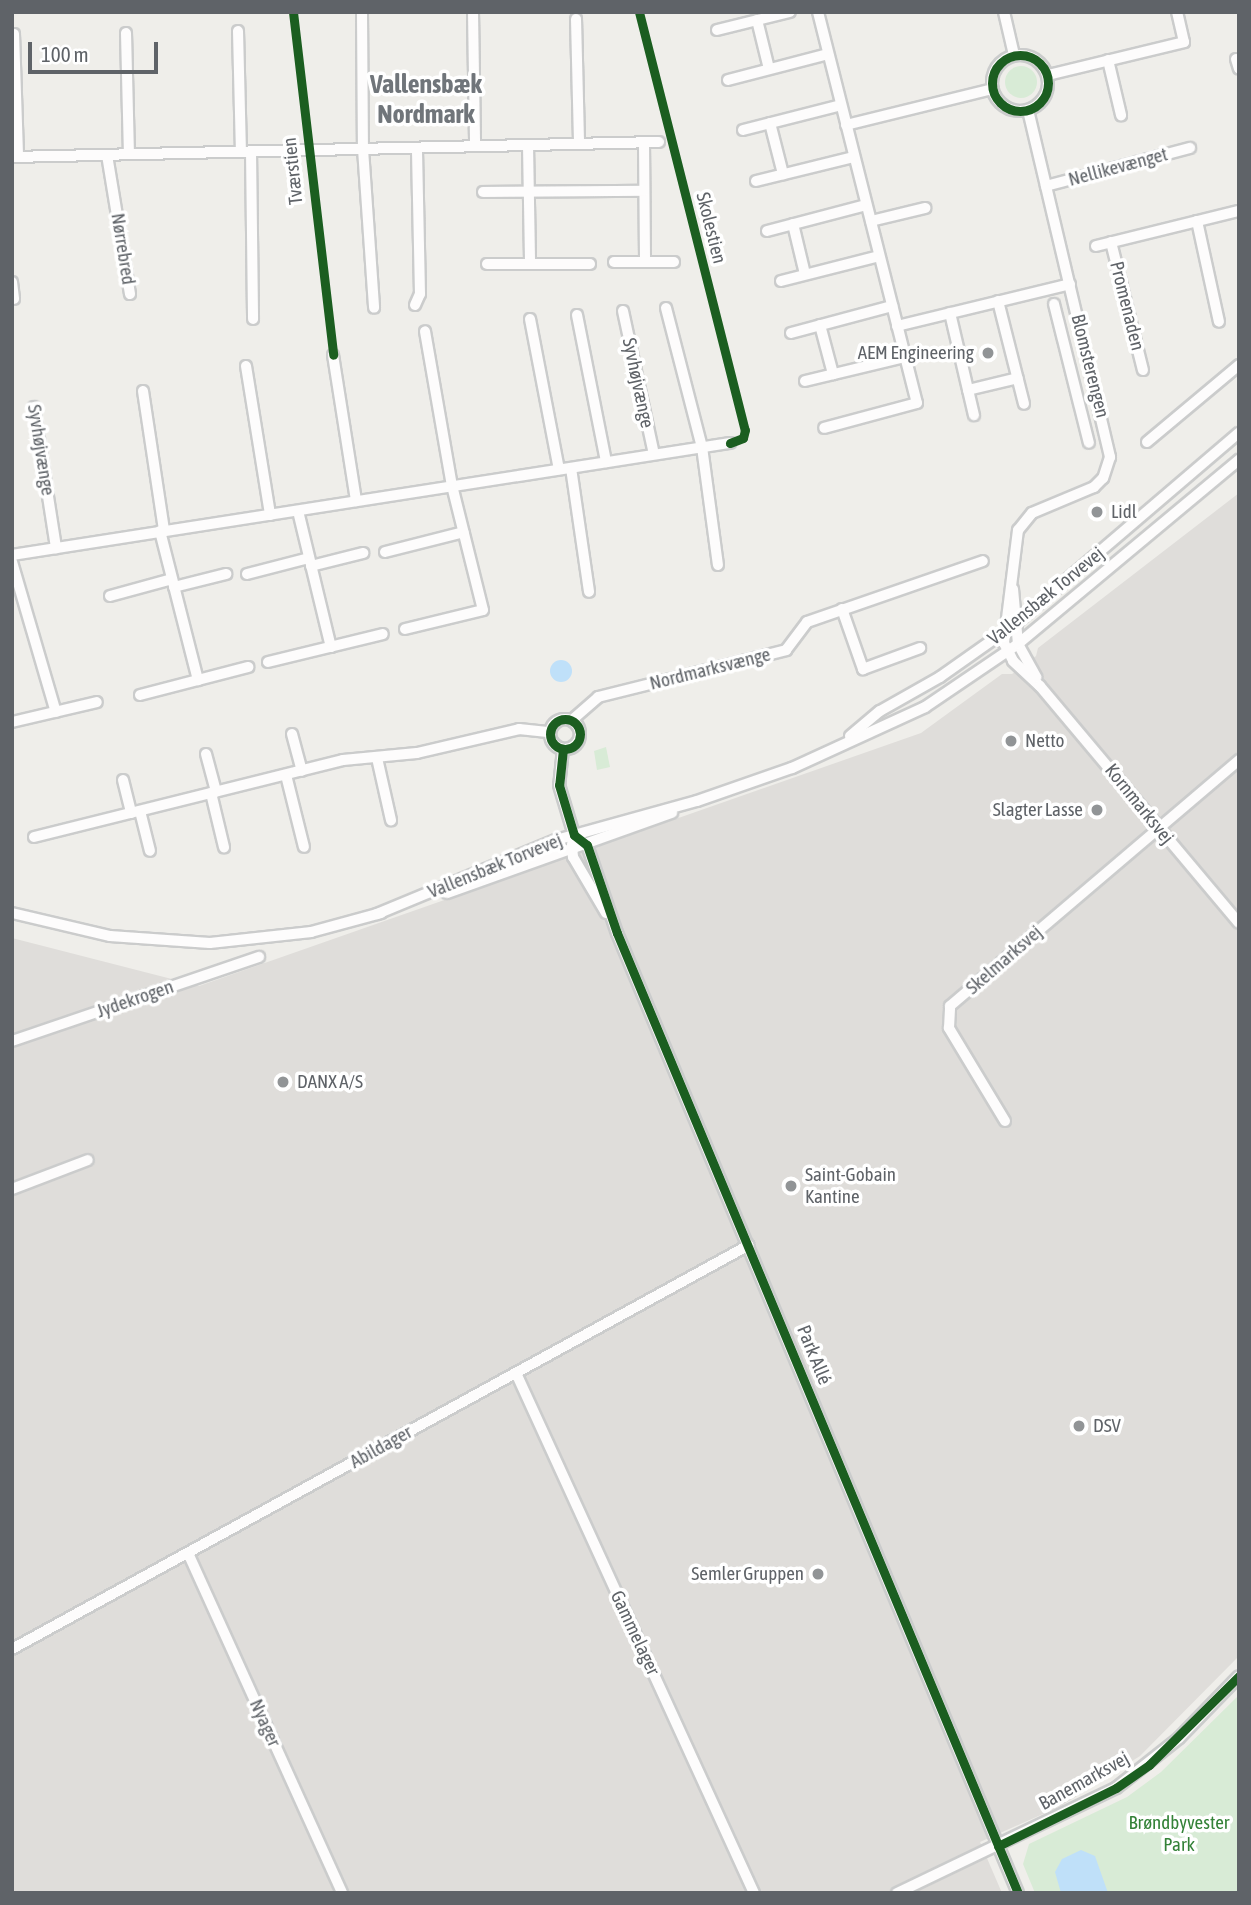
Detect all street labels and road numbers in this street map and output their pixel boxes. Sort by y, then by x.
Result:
street label: Tværstien [278,136,308,206]
street label: Nellikevænget [1066,143,1170,191]
street label: Skolestien [691,190,731,266]
street label: Nørrebred [106,212,140,286]
street label: Promenaden [1105,259,1149,353]
street label: Blomsterengen [1066,312,1114,420]
street label: Syvhøjvænge [617,336,659,430]
street label: Syvhøjvænge [23,403,59,497]
street label: Vallensbæk Torvevej [983,542,1109,650]
street label: Nordmarksvænge [647,643,773,695]
street label: Kornmarksvej [1100,759,1178,849]
street label: Vallensbæk Torvevej [425,829,565,903]
street label: Skelmarksvej [961,921,1047,999]
street label: Jydekrogen [94,975,176,1023]
street label: Park Allé [792,1322,836,1388]
street label: Abildager [346,1421,416,1473]
street label: Gammelager [605,1587,665,1679]
street label: Nyager [244,1696,286,1750]
street label: Banemarksvej [1035,1747,1133,1815]

